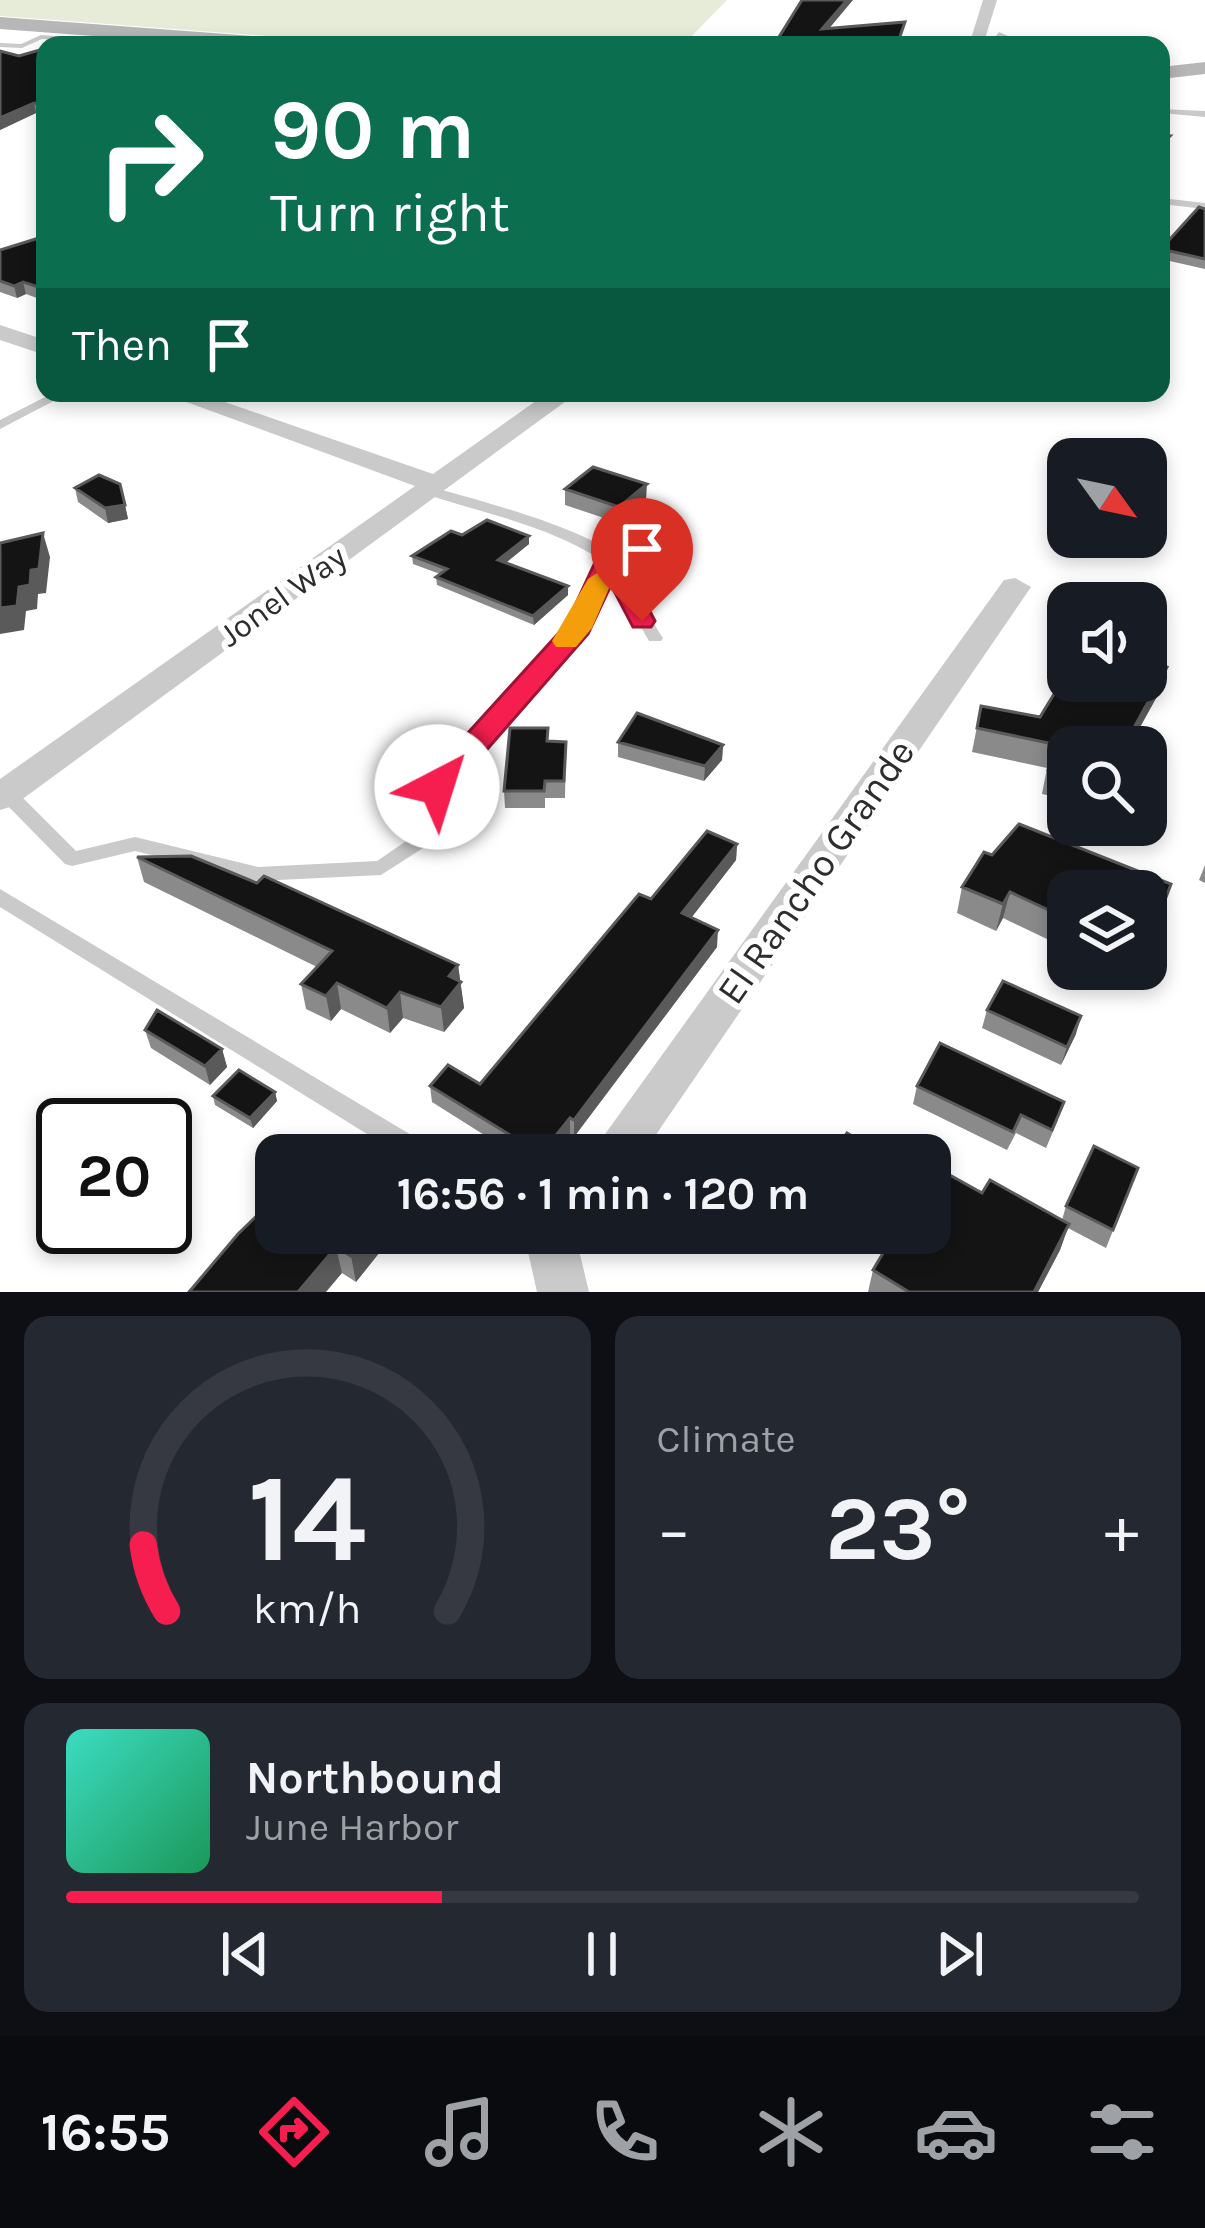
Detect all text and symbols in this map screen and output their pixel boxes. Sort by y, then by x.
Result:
text: 90 m [270,81,475,179]
icon: right [72,84,228,240]
text: Turn right [270,181,510,245]
icon: arrive [196,312,262,378]
text: Then [72,319,172,371]
north arrow [1047,438,1167,558]
map controls [1047,438,1167,990]
pin [591,498,693,621]
icon: arrive [609,516,675,582]
street label: Jonel Way [212,537,353,654]
button: sound [1047,582,1167,702]
position arrow [374,724,500,850]
button: search [1047,726,1167,846]
street label: El Rancho Grande [707,730,924,1013]
button: layers [1047,870,1167,990]
speed limit sign: 20 [36,1098,192,1254]
text: 16:56 · 1 min · 120 m [397,1168,809,1220]
text: Climate [657,1416,796,1462]
text: 14 [248,1446,367,1591]
text: 23° [825,1476,970,1582]
text: − [657,1491,691,1569]
text: + [1104,1491,1139,1569]
text: km/h [253,1583,362,1633]
text: Northbound [246,1752,504,1804]
text: June Harbor [246,1804,458,1850]
icon: previous [212,1921,278,1987]
icon: pause [569,1921,635,1987]
icon: next [927,1921,993,1987]
icon: directions [252,2090,336,2174]
icon: music [418,2090,502,2174]
icon: phone [583,2090,667,2174]
icon: climate [749,2090,833,2174]
icon: car [914,2090,998,2174]
icon: filters [1080,2090,1164,2174]
text: 16:55 [41,2100,170,2164]

